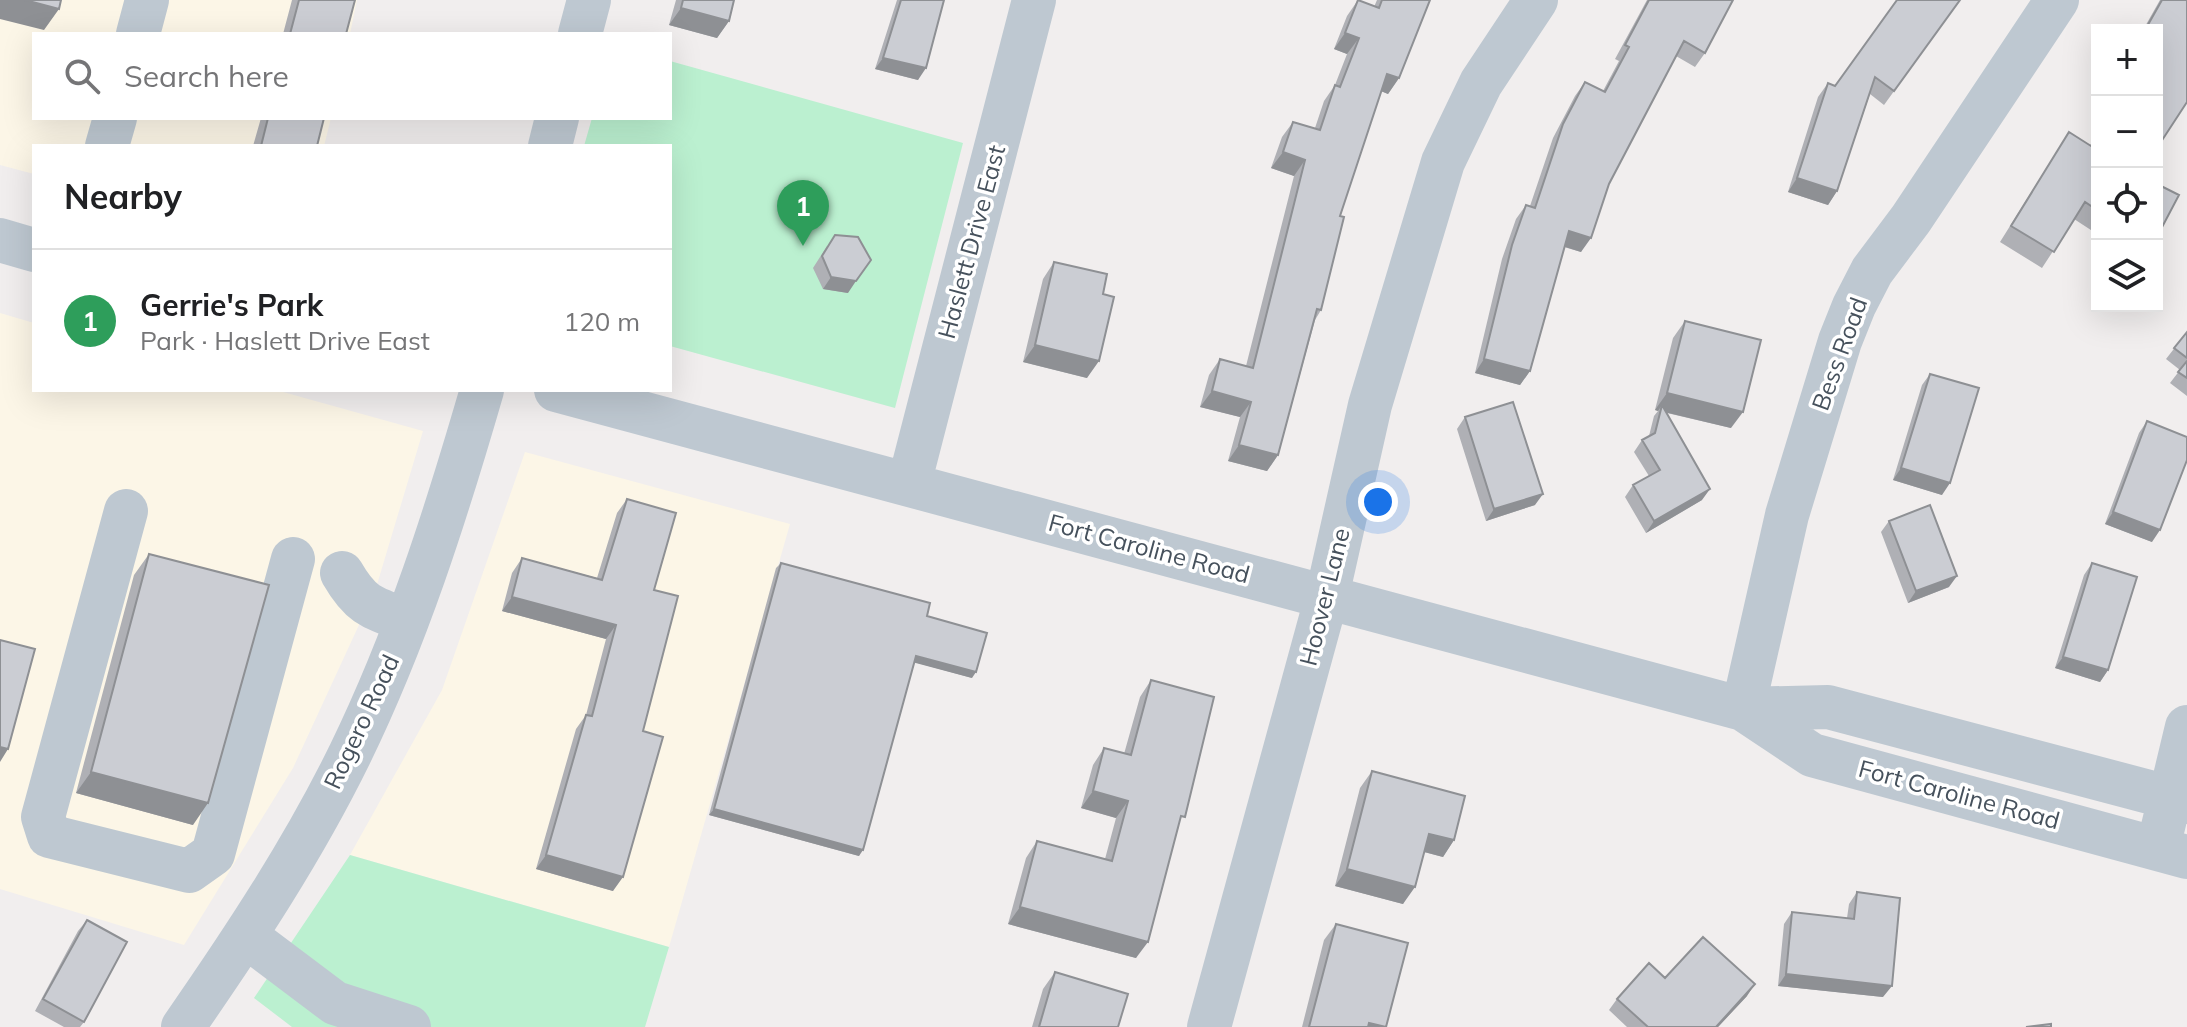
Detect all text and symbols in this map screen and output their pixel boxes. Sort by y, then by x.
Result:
map controls [2091,24,2163,312]
button: + [2091,24,2163,96]
search box [32,32,672,120]
icon: search [60,54,104,98]
text: Search here [124,57,289,95]
button: − [2091,96,2163,168]
street label: Haslett Drive East [931,142,1011,342]
button: locate [2091,168,2163,240]
text: Nearby [64,175,182,218]
pin: 1 [777,180,829,246]
button: layers [2091,240,2163,312]
text: Gerrie's Park [140,286,323,324]
street label: Bess Road [1805,293,1873,414]
text: 1 [82,305,98,338]
text: 120 m [564,305,640,338]
text: Park · Haslett Drive East [140,324,430,357]
your location [1358,482,1398,522]
street label: Fort Caroline Road [1045,507,1253,589]
street label: Hoover Lane [1292,525,1356,669]
street label: Rogero Road [317,650,405,794]
street label: Fort Caroline Road [1855,753,2063,835]

